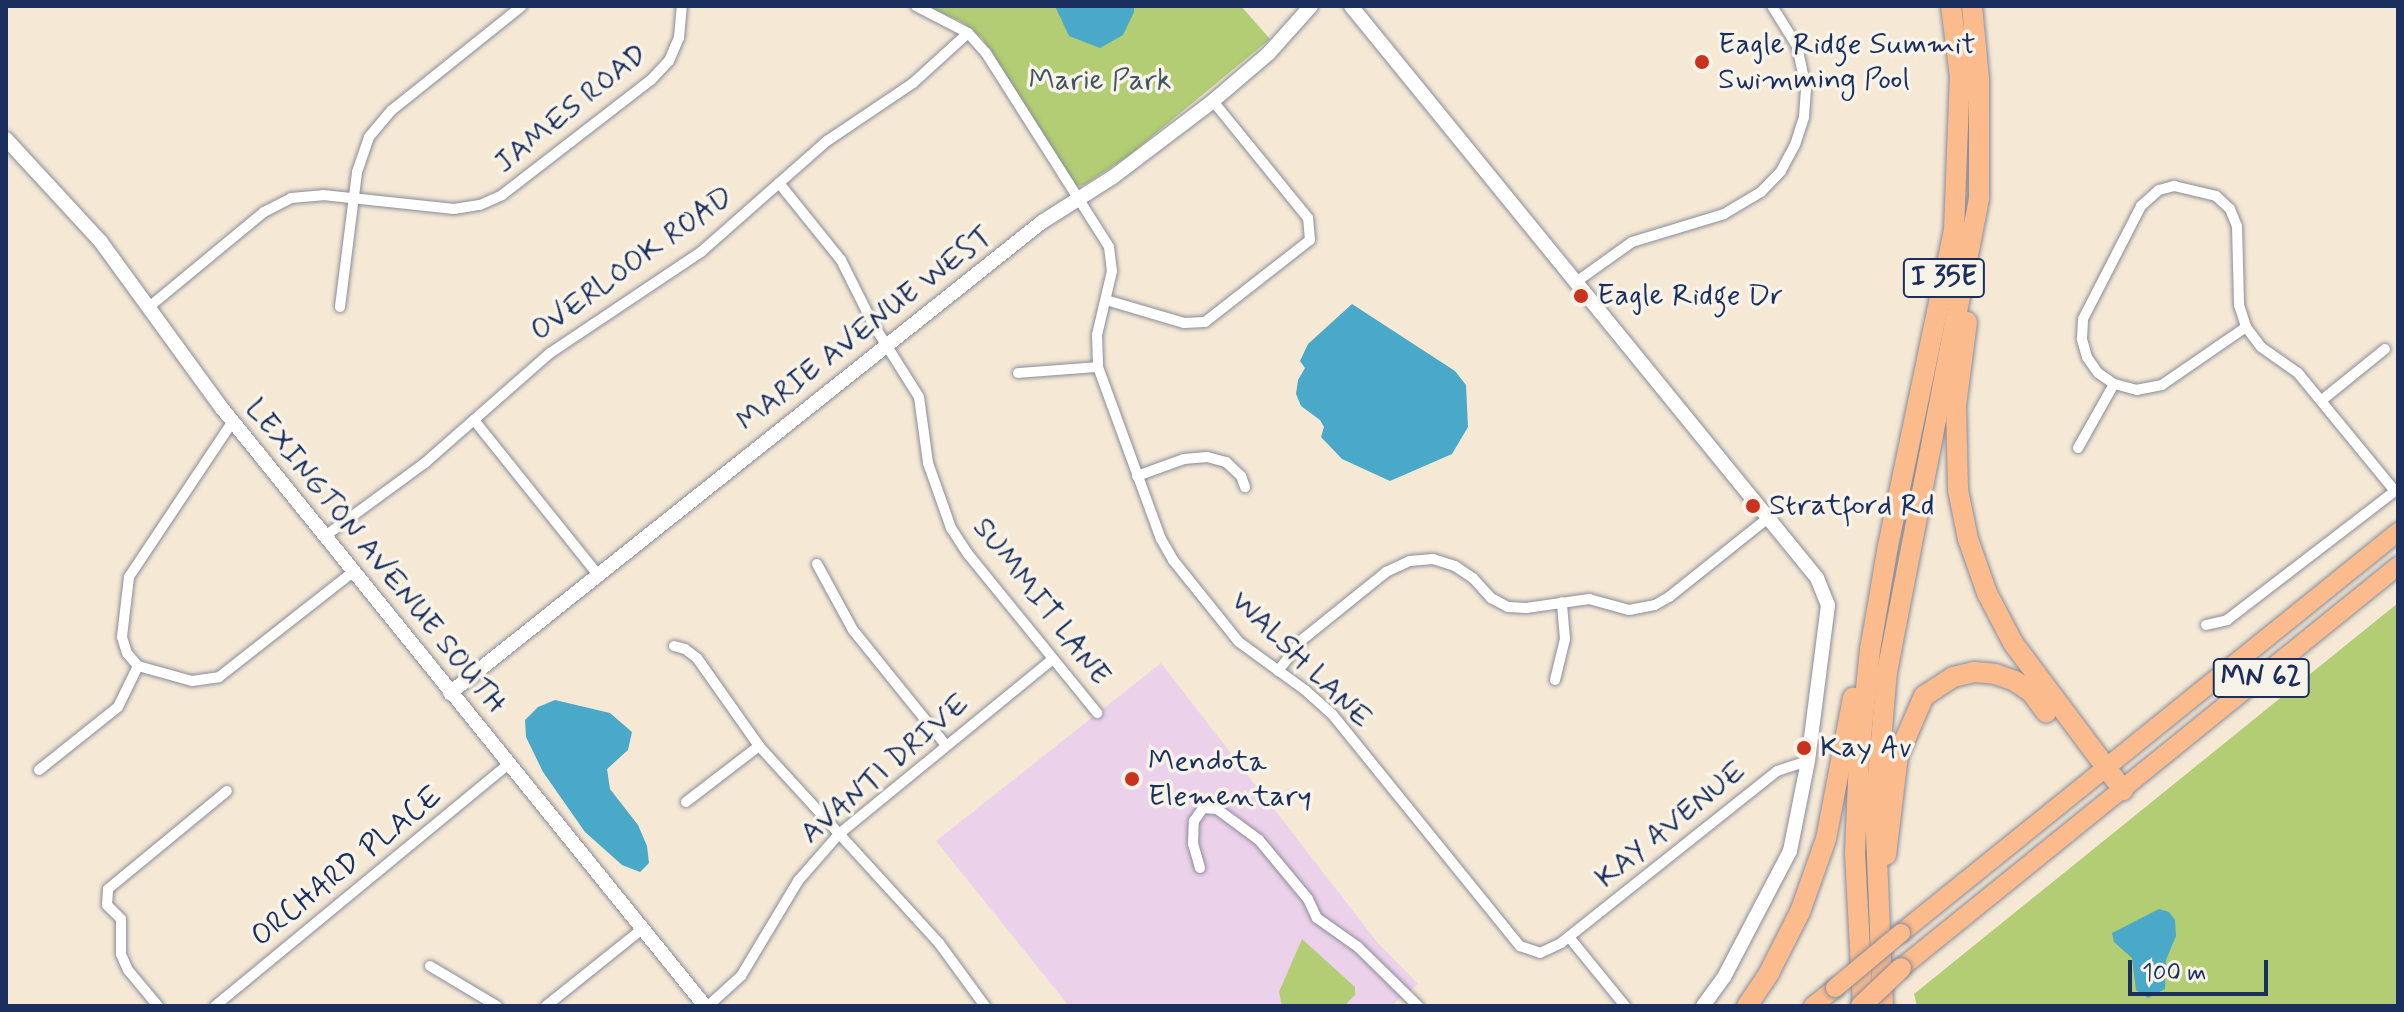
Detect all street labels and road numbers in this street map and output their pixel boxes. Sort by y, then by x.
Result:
street label: JAMES ROAD [487,36,655,182]
street label: OVERLOOK ROAD [524,179,740,349]
street label: MARIE AVENUE WEST [732,219,998,439]
road number: I 35E [1902,254,1986,302]
street label: LEXINGTON AVENUE SOUTH [237,392,513,722]
street label: SUMMIT LANE [962,508,1120,696]
street label: WALSH LANE [1222,583,1380,737]
road number: MN 62 [2211,654,2311,702]
street label: AVANTI DRIVE [793,686,977,852]
street label: KAY AVENUE [1589,754,1753,896]
street label: ORCHARD PLACE [245,780,449,954]

